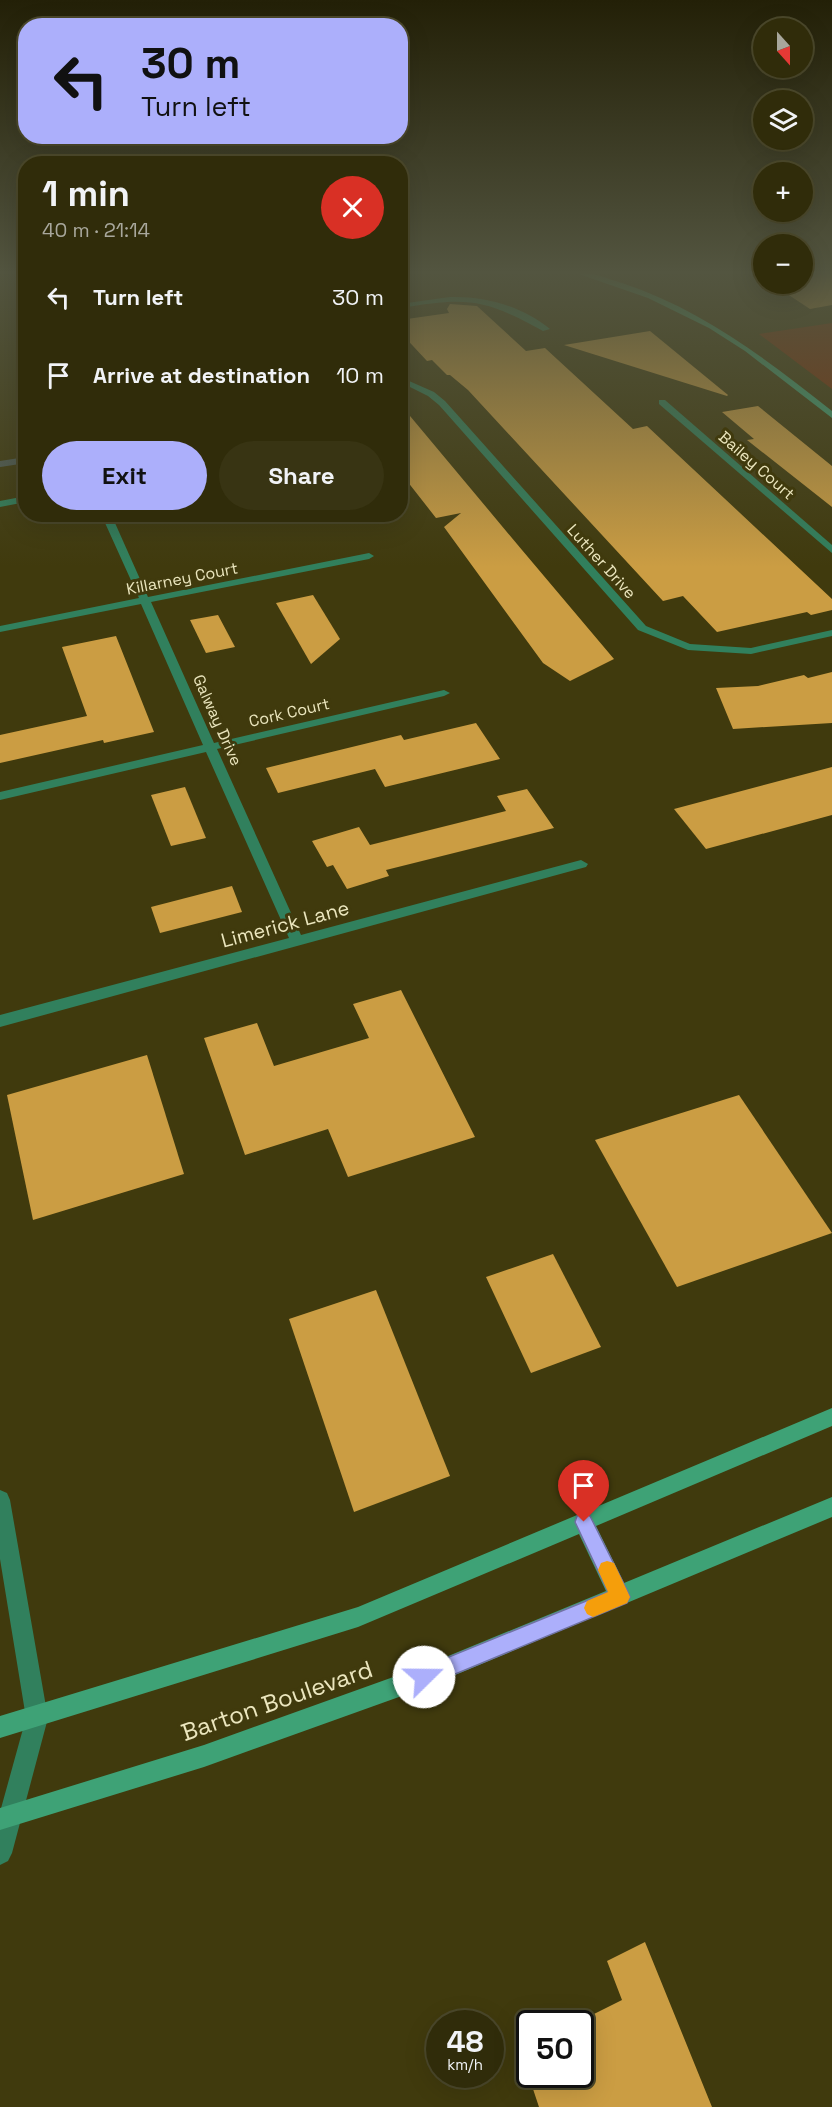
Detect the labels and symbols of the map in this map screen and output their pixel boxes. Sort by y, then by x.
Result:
north arrow [753,18,813,78]
street label: Bailey Court [714,427,799,504]
street label: Luther Drive [563,520,641,603]
street label: Killarney Court [124,557,240,600]
street label: Galway Drive [188,671,247,769]
street label: Cork Court [247,693,332,732]
street label: Limerick Lane [218,894,352,954]
pin [558,1460,609,1522]
position arrow [392,1645,456,1709]
street label: Barton Boulevard [177,1653,377,1748]
speed limit sign: 50 [516,2010,594,2088]

